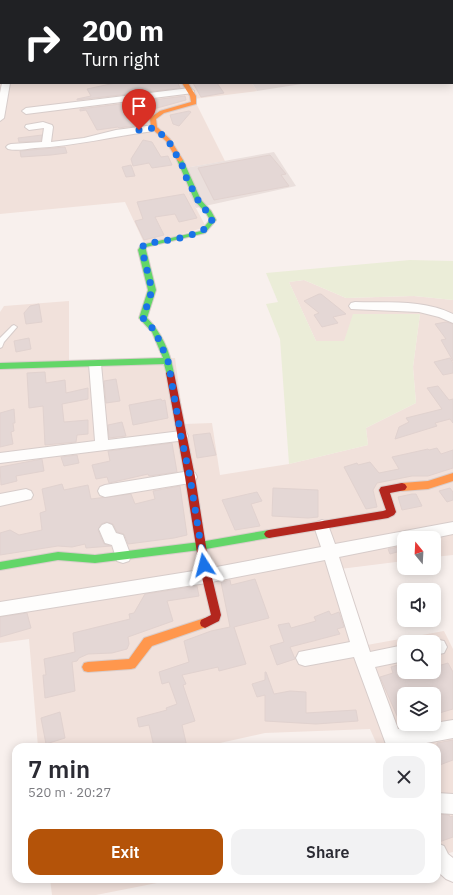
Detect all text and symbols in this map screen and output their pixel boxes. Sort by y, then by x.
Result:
text: 200 m [82,12,164,49]
icon: right [16,16,68,68]
text: Turn right [82,48,160,71]
pin [122,89,156,130]
icon: arrive [128,95,150,117]
north arrow [397,531,441,575]
map controls [397,531,441,731]
position arrow [183,544,225,586]
button: sound [397,583,441,627]
button: search [397,635,441,679]
button: layers [397,687,441,731]
text: 7 min [28,753,90,785]
button: close [383,756,425,798]
text: 520 m · 20:27 [28,784,111,801]
button: Exit [28,829,223,875]
button: Share [231,829,425,875]

